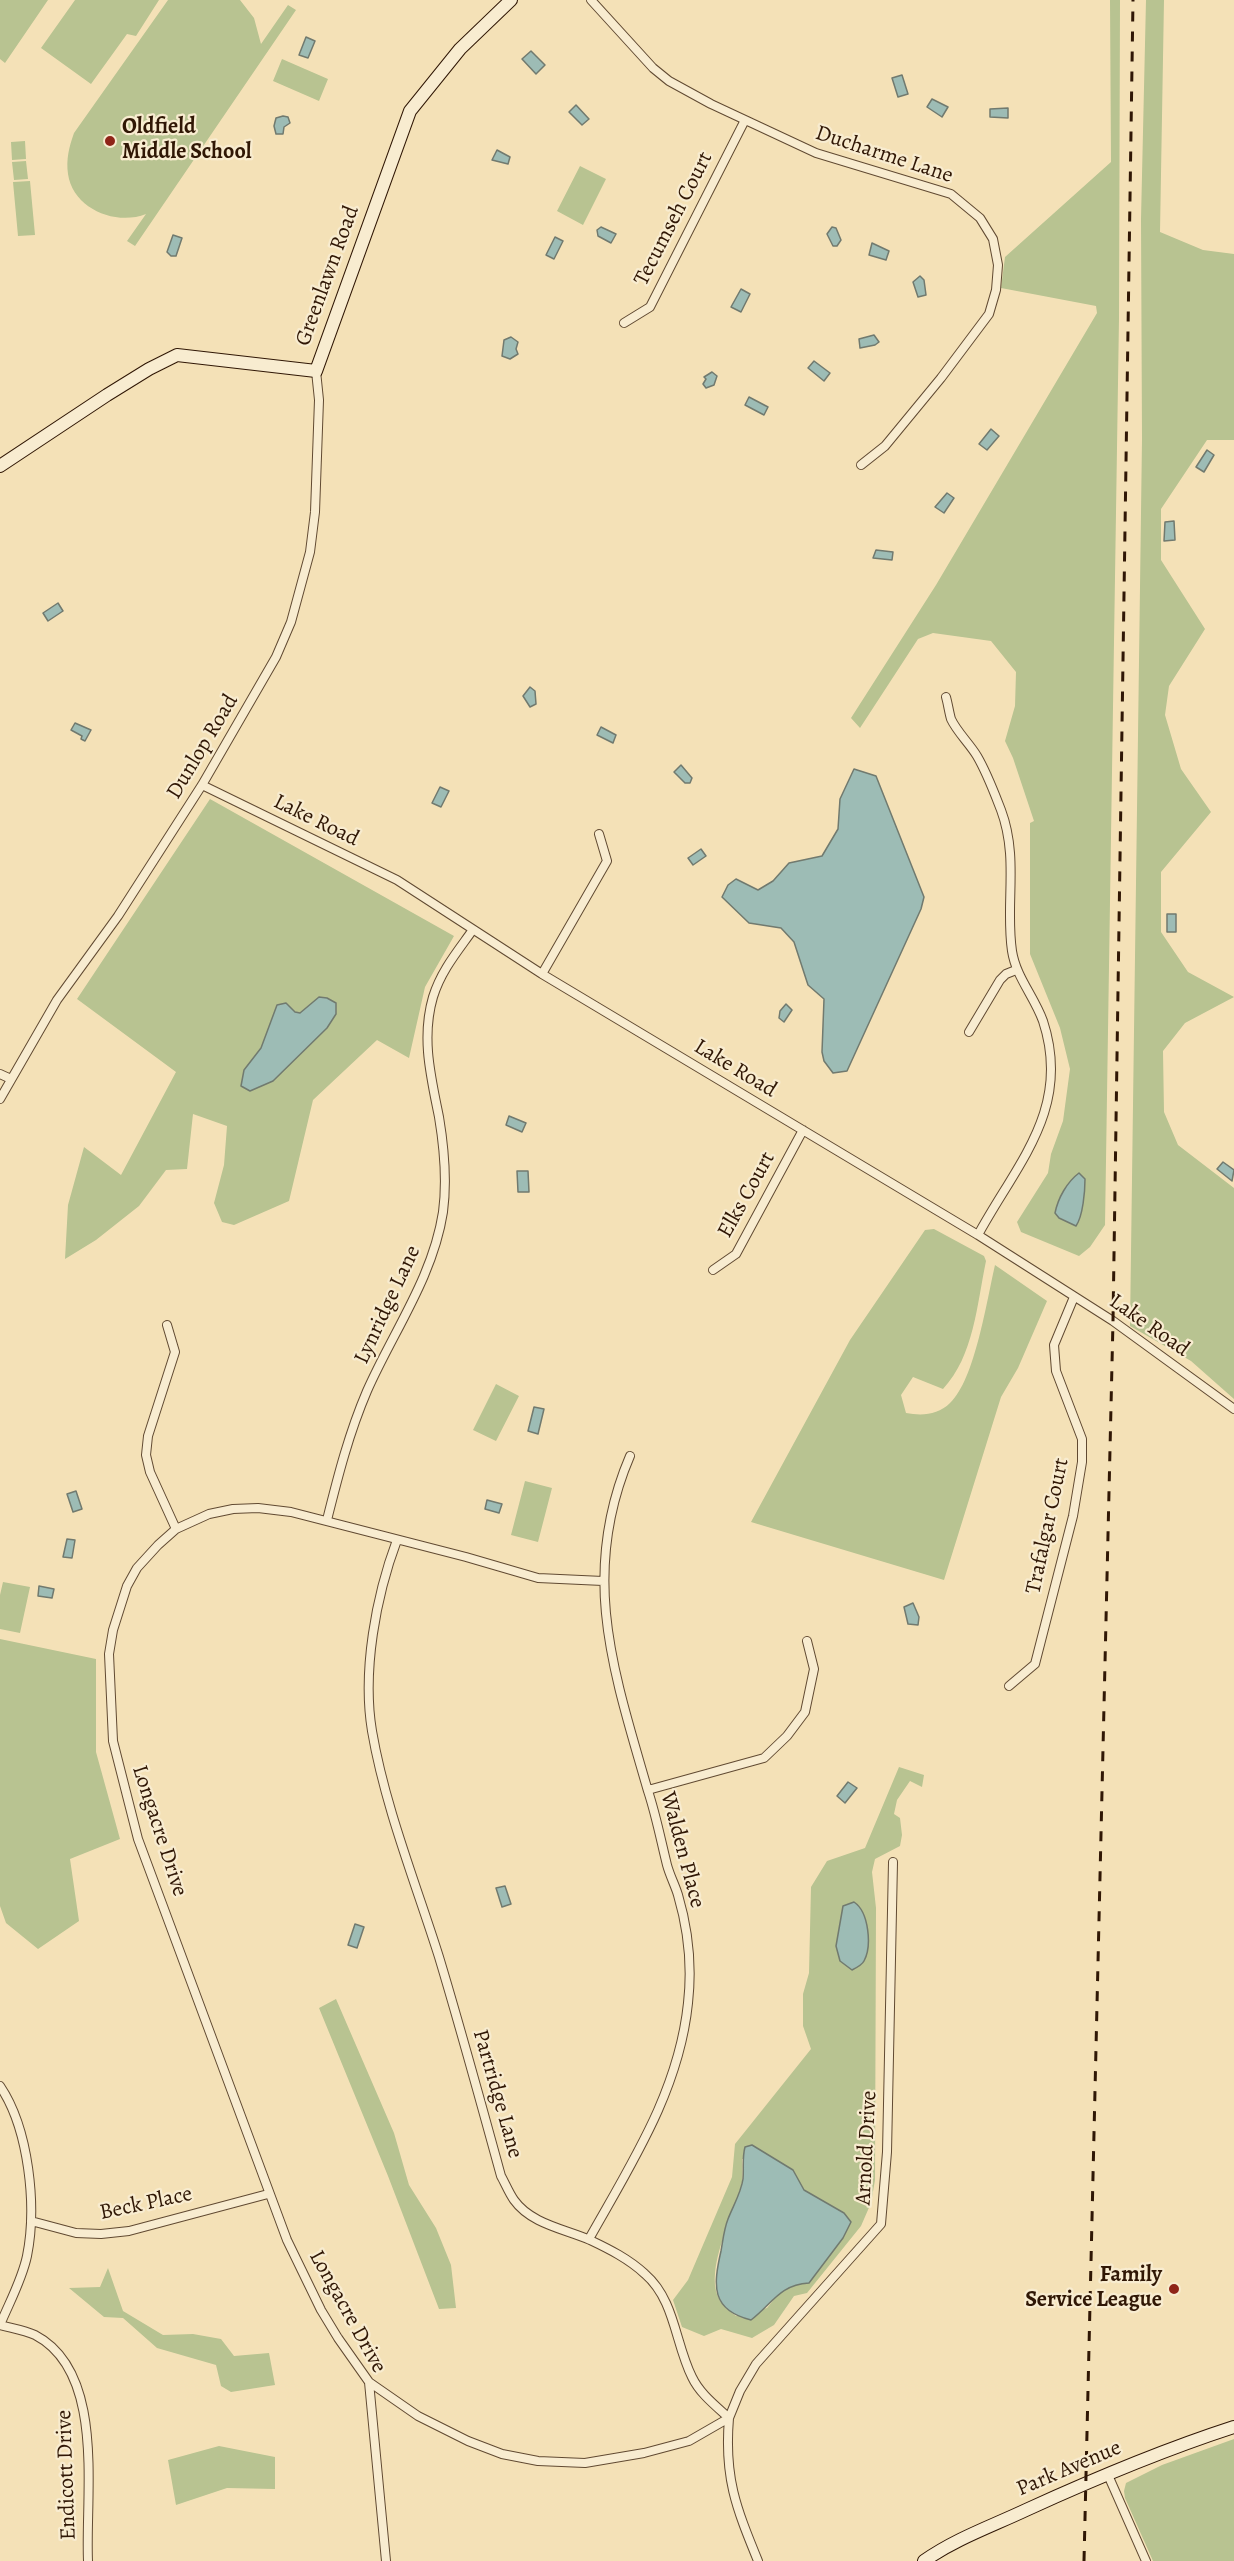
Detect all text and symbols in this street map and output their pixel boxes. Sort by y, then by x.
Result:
place label: Oldfield Middle School [122,115,252,166]
street label: Ducharme Lane [812,120,956,190]
marker: Oldfield Middle School [103,134,117,148]
street label: Tecumseh Court [629,148,719,290]
street label: Greenlawn Road [290,202,366,350]
street label: Dunlop Road [161,690,245,804]
street label: Lake Road [269,789,363,853]
street label: Lake Road [689,1034,781,1104]
street label: Elks Court [713,1147,781,1243]
street label: Lynridge Lane [349,1242,427,1368]
street label: Lake Road [1104,1289,1194,1363]
street label: Trafalgar Court [1021,1456,1075,1596]
street label: Longacre Drive [125,1762,193,1900]
street label: Walden Place [654,1789,710,1911]
street label: Partridge Lane [466,2027,528,2161]
street label: Arnold Drive [851,2090,883,2206]
street label: Beck Place [97,2181,195,2227]
street label: Longacre Drive [302,2246,392,2378]
place label: Family Service League [1025,2263,1162,2314]
marker: Family Service League [1167,2282,1181,2296]
street label: Endicott Drive [52,2409,82,2541]
street label: Park Avenue [1013,2435,1125,2503]

